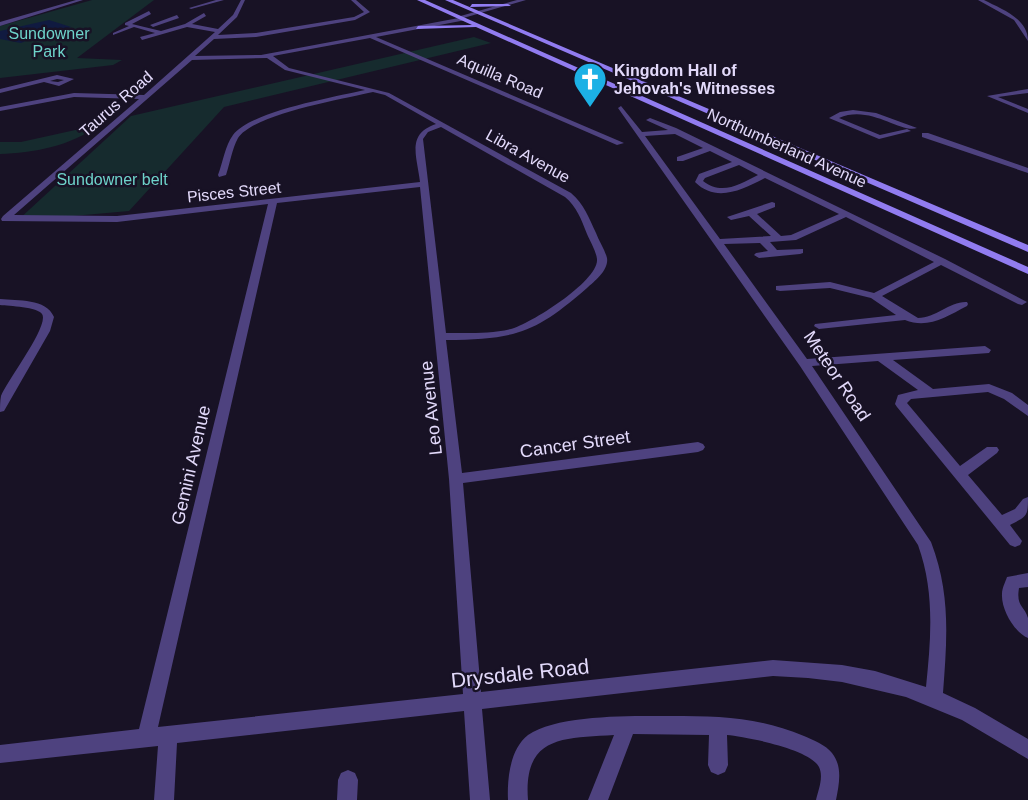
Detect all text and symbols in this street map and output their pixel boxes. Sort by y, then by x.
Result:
park label: Sundowner Park [9,25,90,60]
street label: Aquilla Road [455,50,545,102]
church icon: Kingdom Hall of Jehovah's Witnesses [571,60,609,109]
place label: Kingdom Hall of Jehovah's Witnesses [614,62,775,97]
street label: Taurus Road [76,68,156,140]
street label: Northumberland Avenue [705,105,869,191]
street label: Libra Avenue [483,126,573,186]
park label: Sundowner belt [56,171,168,188]
street label: Pisces Street [186,179,282,205]
street label: Meteor Road [800,327,874,425]
street label: Leo Avenue [416,360,446,456]
street label: Gemini Avenue [168,403,214,527]
street label: Cancer Street [519,426,631,462]
street label: Drysdale Road [450,654,590,692]

